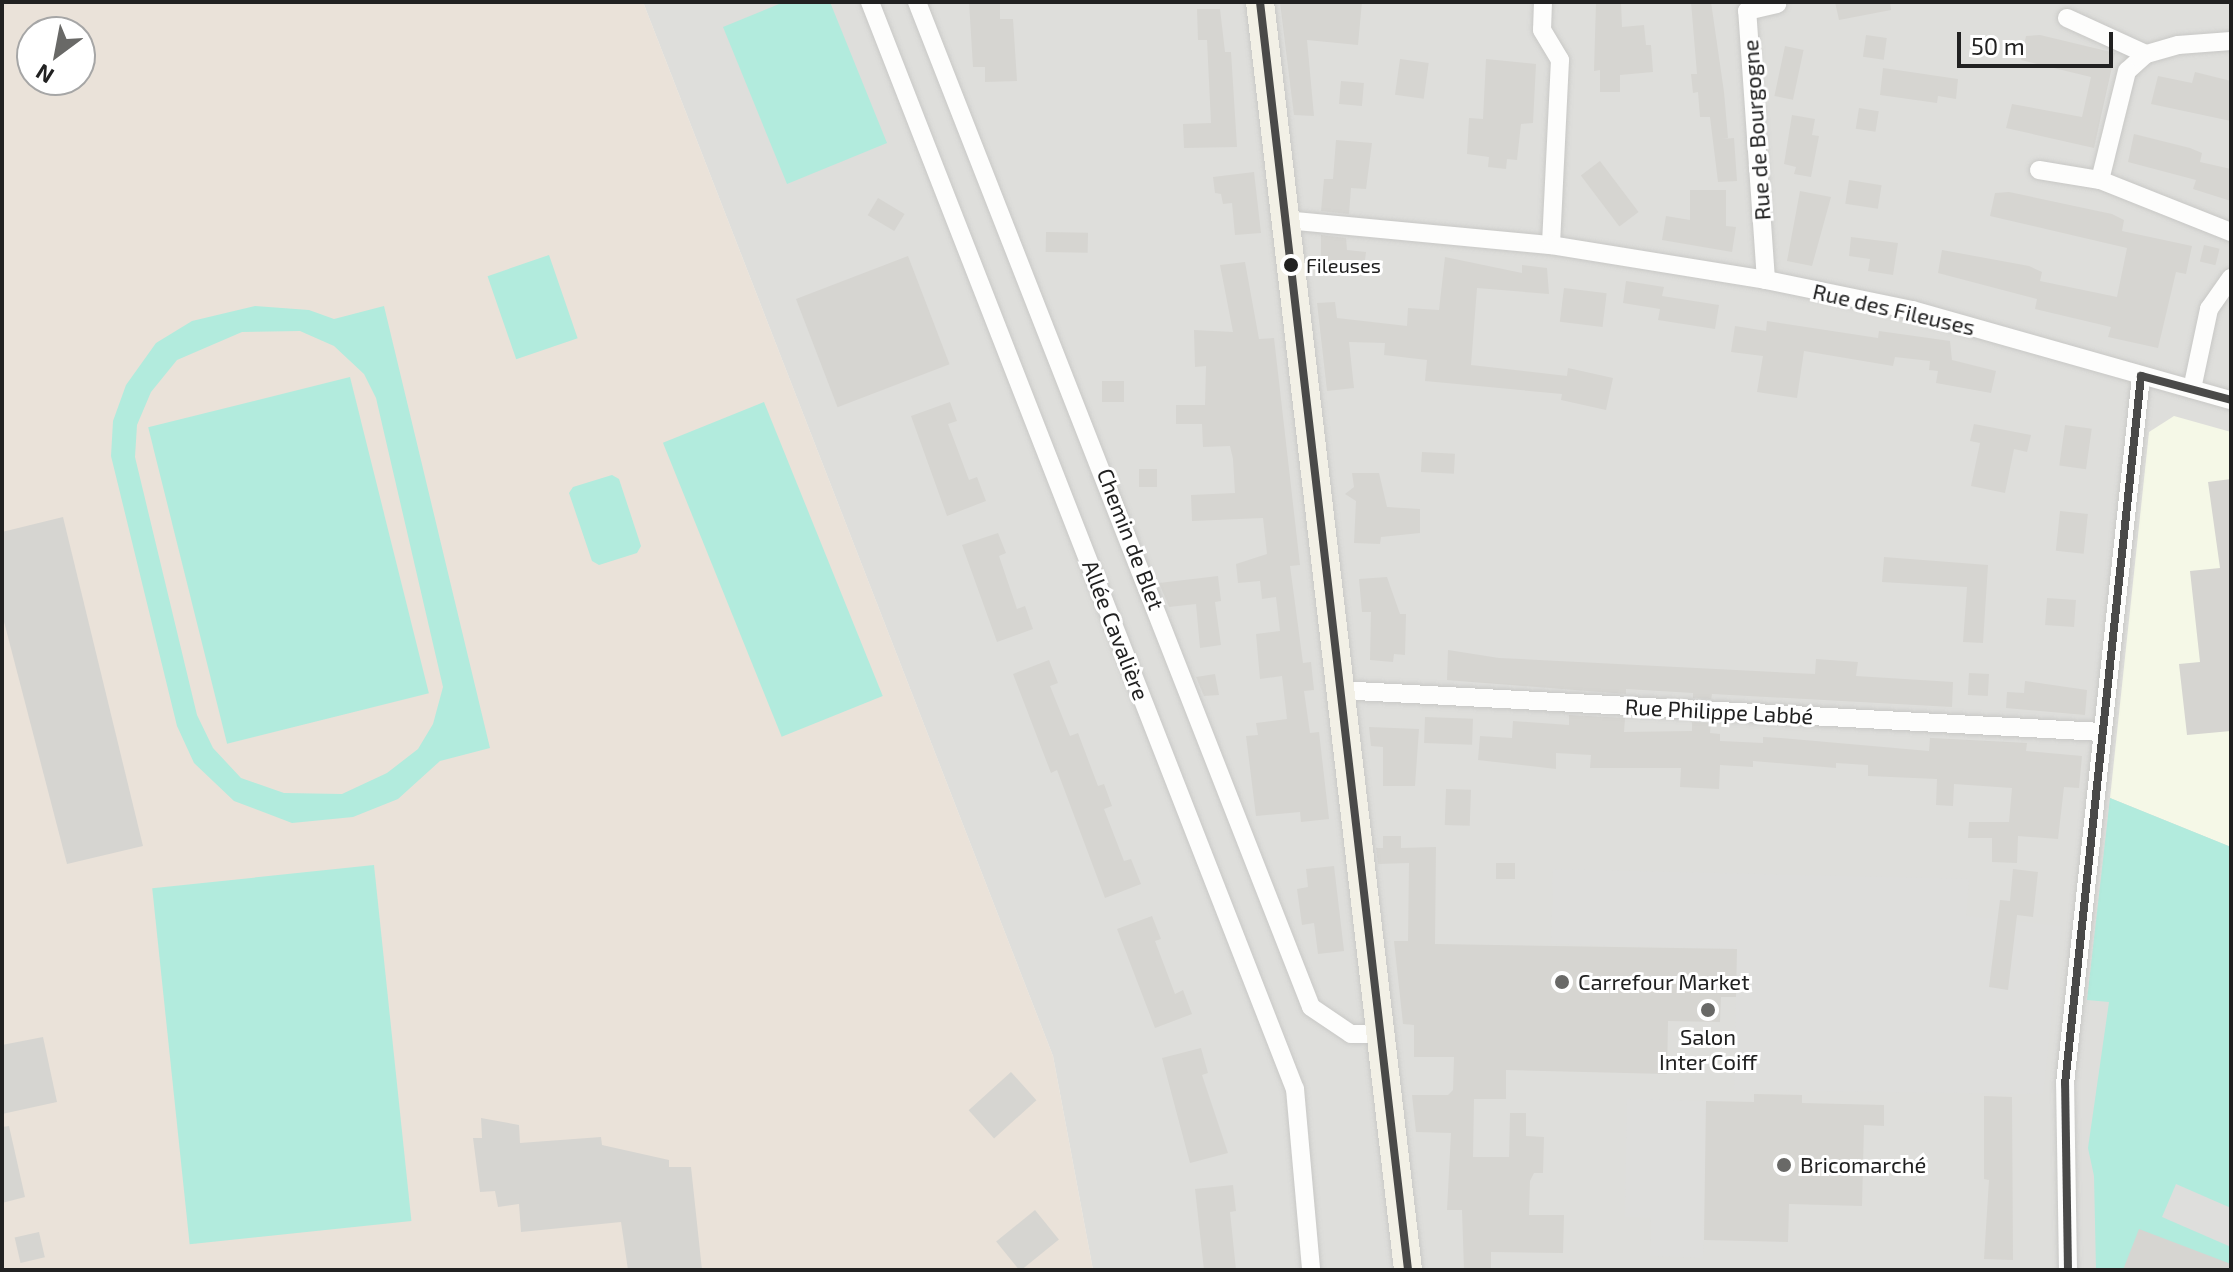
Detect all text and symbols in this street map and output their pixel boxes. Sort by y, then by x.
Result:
north arrow [16,16,96,96]
scale bar [1961,16,2117,66]
text: 50 m [1971,31,2025,60]
street label: Rue de Bourgogne [1737,39,1775,221]
text: N [31,59,58,90]
place label: Fileuses [1306,253,1381,277]
marker: Fileuses [1283,257,1299,273]
street label: Rue des Fileuses [1810,277,1978,341]
street label: Chemin de Blet [1092,465,1170,613]
street label: Allée Cavalière [1077,556,1155,704]
street label: Rue Philippe Labbé [1624,693,1814,729]
place label: Carrefour Market [1578,969,1750,995]
marker: Carrefour Market [1553,973,1571,991]
marker: Salon Inter Coiff [1699,1001,1717,1019]
place label: Salon Inter Coiff [1659,1023,1757,1074]
place label: Bricomarché [1800,1152,1926,1178]
marker: Bricomarché [1775,1156,1793,1174]

